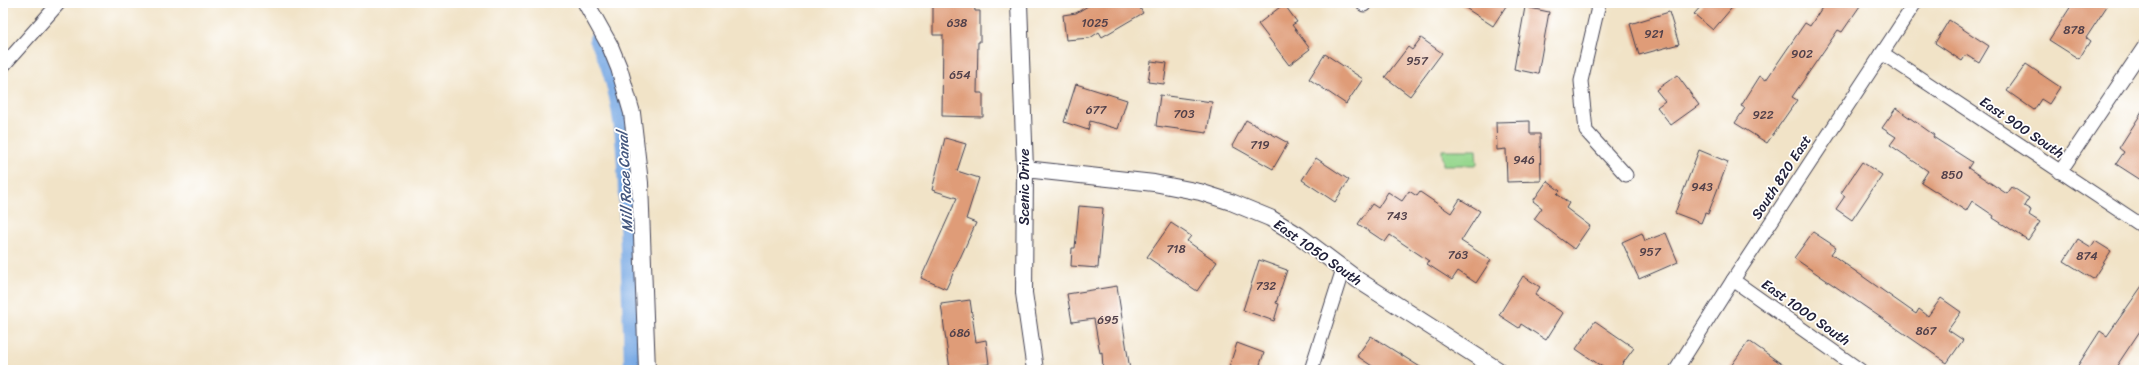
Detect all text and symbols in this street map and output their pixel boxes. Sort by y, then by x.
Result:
house number: 638 [947,12,967,34]
house number: 1025 [1082,12,1109,34]
house number: 878 [2063,19,2085,41]
house number: 921 [1644,23,1664,45]
house number: 902 [1791,43,1813,65]
house number: 957 [1406,50,1429,72]
house number: 654 [949,64,971,86]
street label: East 900 South [1974,90,2069,165]
house number: 677 [1086,99,1107,121]
house number: 703 [1173,103,1195,125]
house number: 922 [1752,104,1774,126]
water label: Mill Race Canal [609,127,641,233]
street label: South 820 East [1745,130,1818,225]
house number: 719 [1250,134,1270,156]
street label: Scenic Drive [1012,149,1037,225]
house number: 946 [1513,149,1535,171]
house number: 850 [1941,164,1963,186]
house number: 943 [1691,176,1713,198]
house number: 743 [1387,205,1408,227]
street label: East 1050 South [1268,212,1367,292]
house number: 718 [1166,238,1186,260]
house number: 957 [1639,241,1662,263]
house number: 763 [1448,244,1469,266]
house number: 874 [2076,245,2098,267]
street label: East 1000 South [1756,272,1856,352]
house number: 732 [1256,275,1276,297]
house number: 695 [1097,309,1119,331]
house number: 867 [1916,320,1938,342]
house number: 686 [950,322,971,344]

